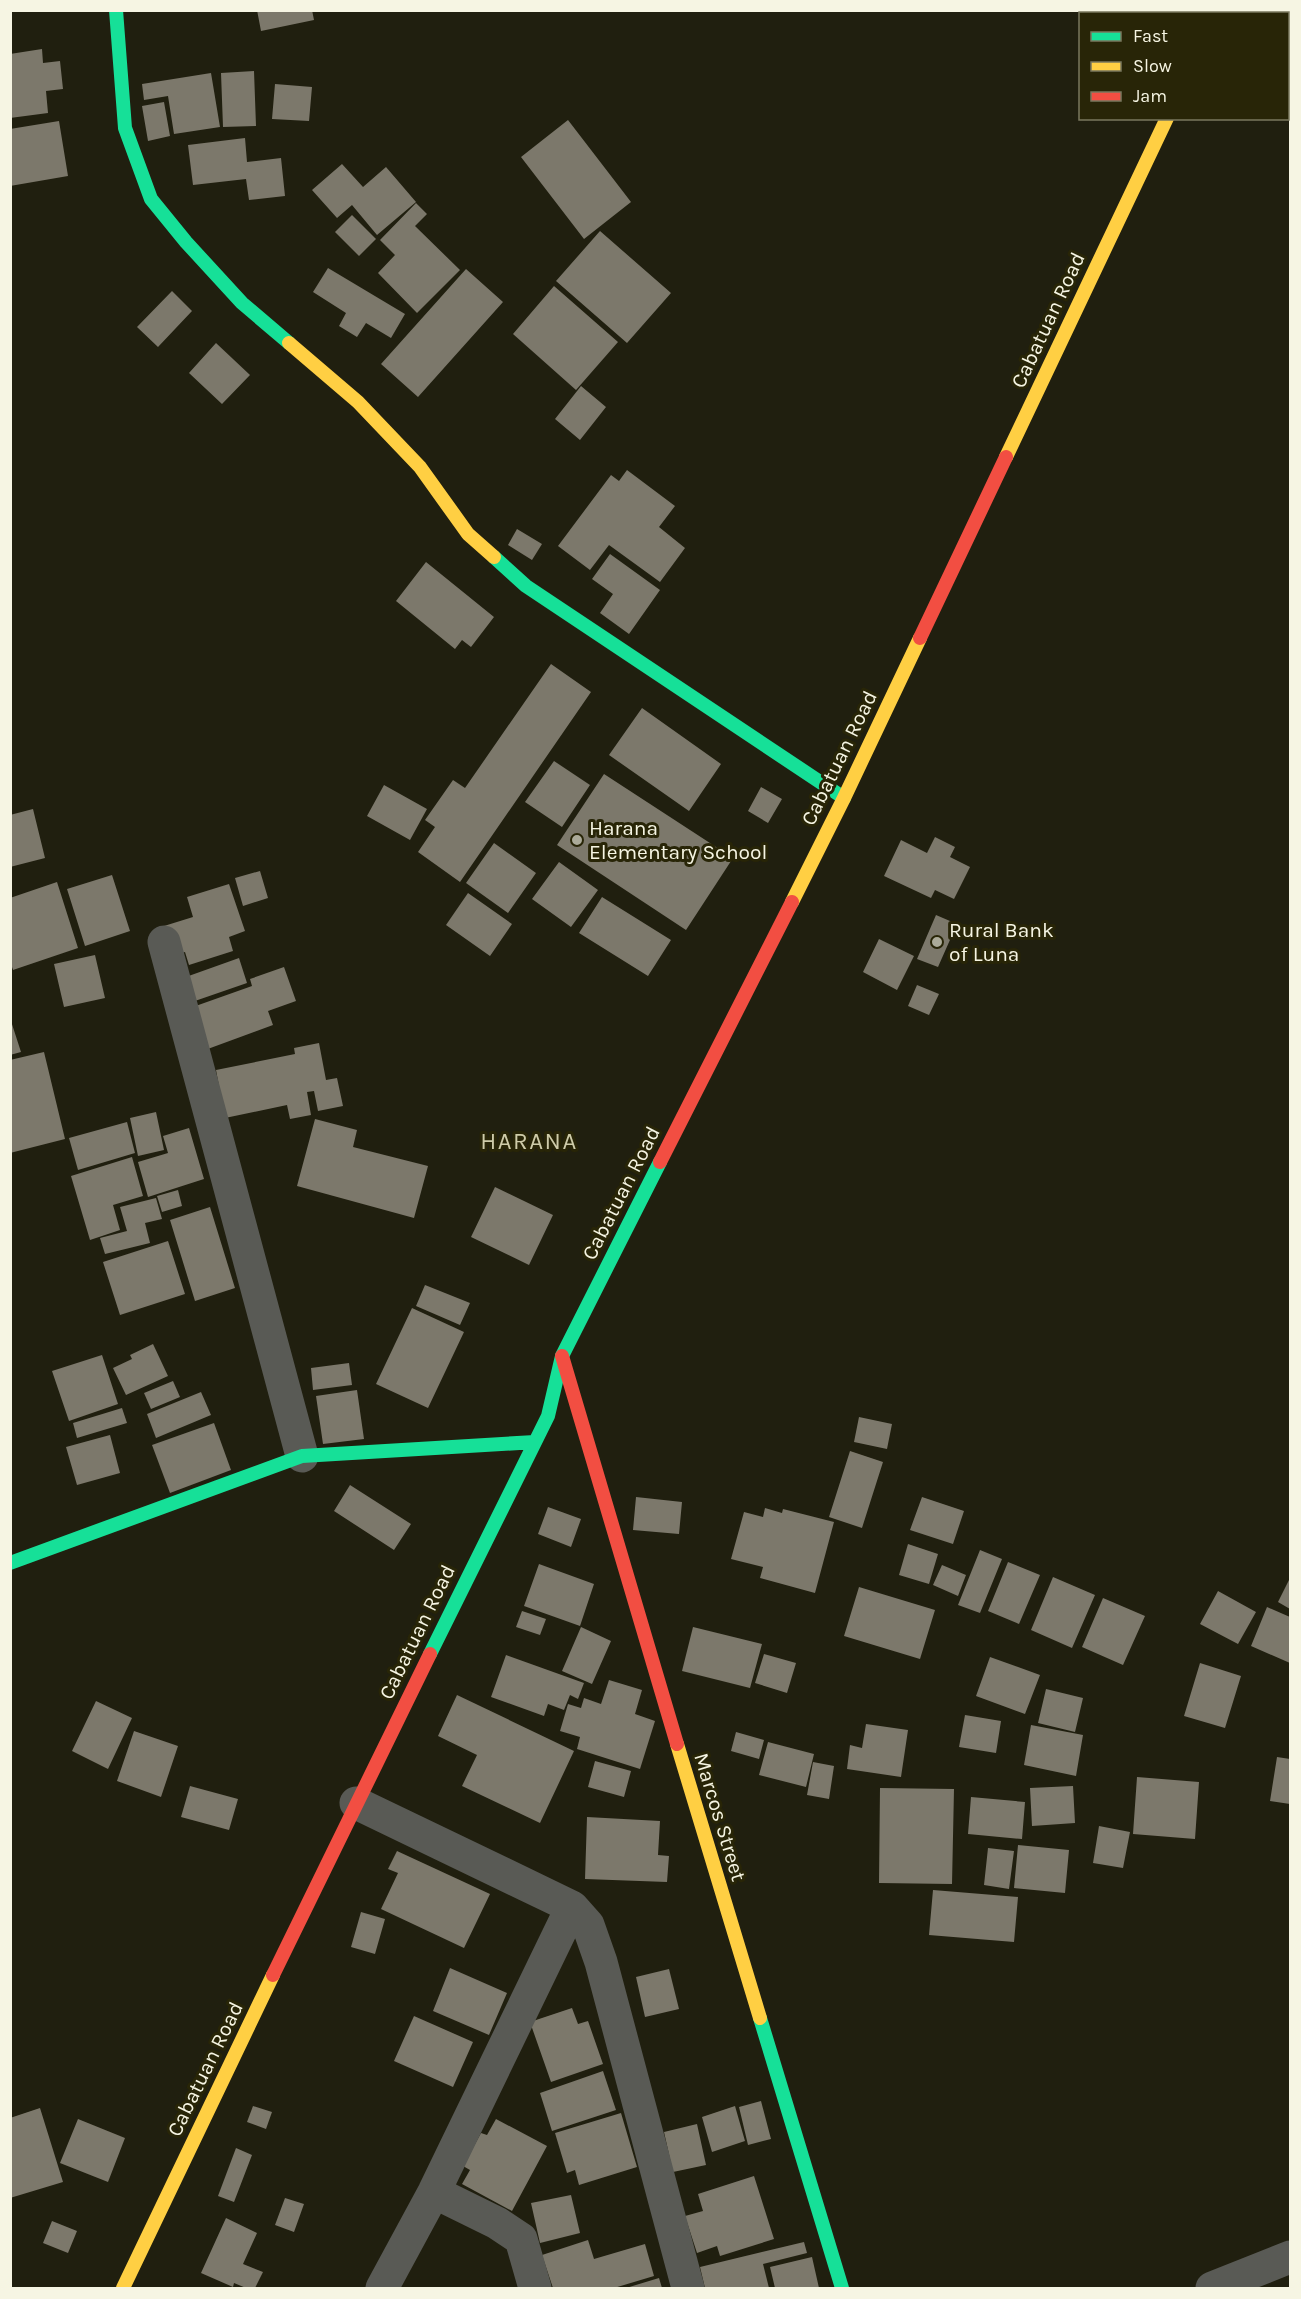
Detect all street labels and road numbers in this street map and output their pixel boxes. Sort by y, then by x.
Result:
street label: Cabatuan Road [1006,248,1090,392]
street label: Cabatuan Road [796,687,882,829]
street label: Cabatuan Road [577,1122,665,1264]
street label: Cabatuan Road [374,1561,460,1703]
street label: Marcos Street [689,1750,751,1884]
street label: Cabatuan Road [162,1998,248,2140]

